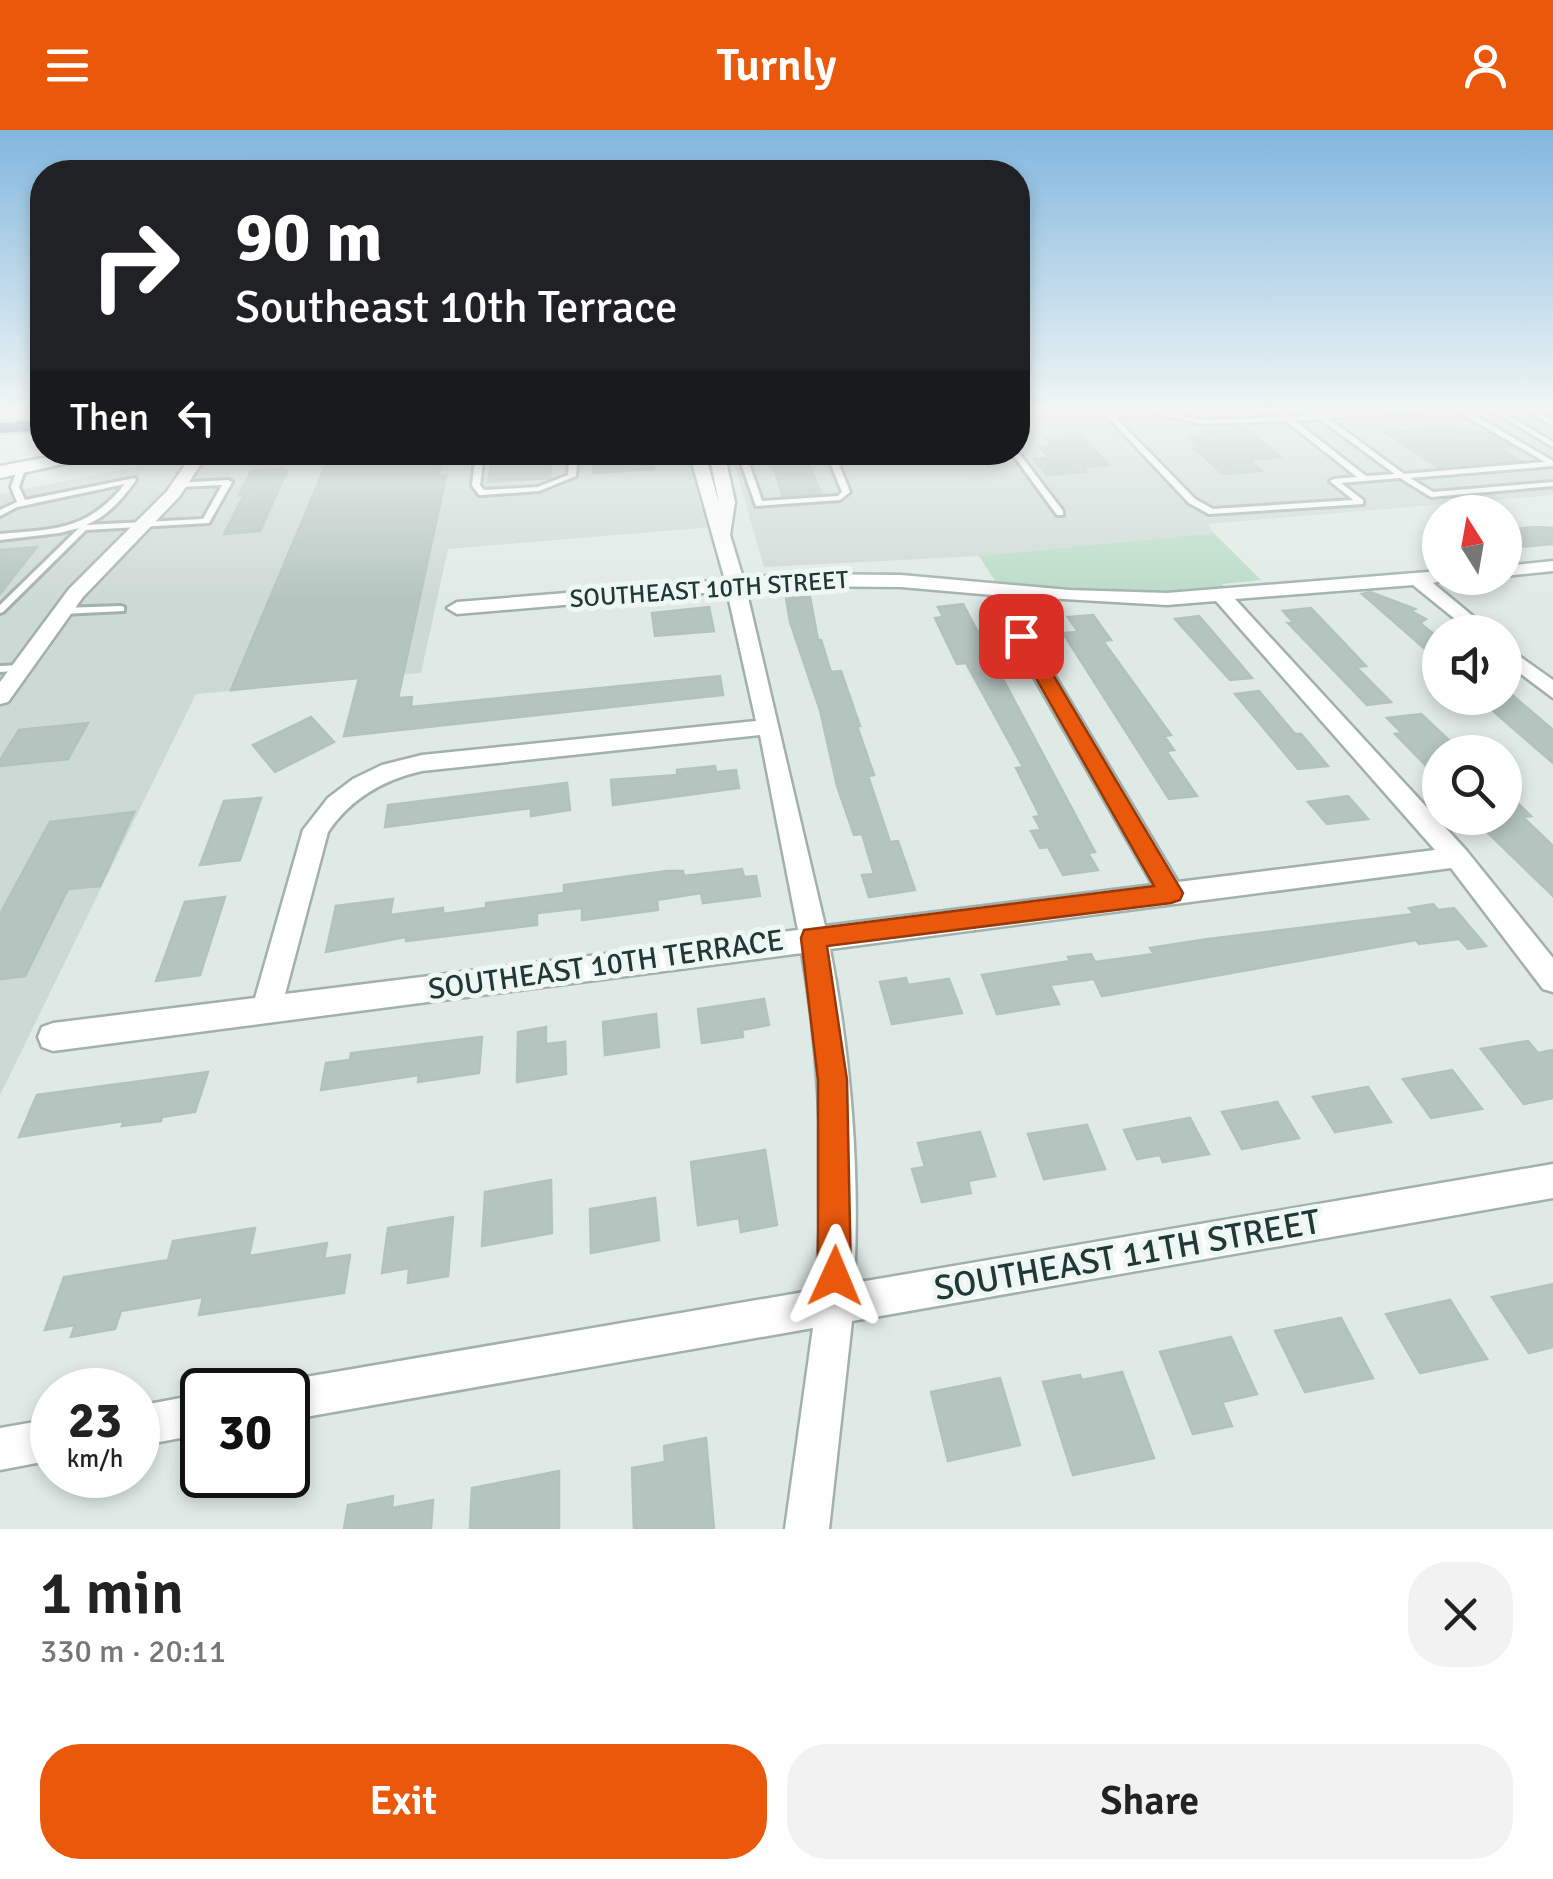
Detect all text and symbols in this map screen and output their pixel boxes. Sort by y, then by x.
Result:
icon: menu [40,38,95,93]
text: Turnly [716,38,837,93]
icon: person [1458,38,1513,93]
text: 90 m [235,194,383,280]
icon: right [70,200,200,330]
text: Southeast 10th Terrace [235,280,678,335]
icon: left [169,390,224,445]
text: Then [70,394,149,441]
north arrow [1422,495,1522,595]
map controls [1422,495,1522,835]
street label: SOUTHEAST 10TH STREET [569,564,850,614]
pin [979,594,1064,679]
icon: arrive [994,609,1049,664]
button: sound [1422,615,1522,715]
button: search [1422,735,1522,835]
street label: SOUTHEAST 10TH TERRACE [426,922,786,1008]
street label: SOUTHEAST 11TH STREET [931,1200,1323,1310]
position arrow [783,1224,887,1328]
speed limit sign: 30 [180,1368,310,1498]
text: 23 [68,1390,122,1452]
text: km/h [67,1443,123,1474]
text: 1 min [40,1557,184,1631]
button: close [1408,1562,1513,1667]
text: 330 m · 20:11 [40,1632,226,1671]
button: Exit [40,1744,767,1859]
button: Share [787,1744,1513,1859]

